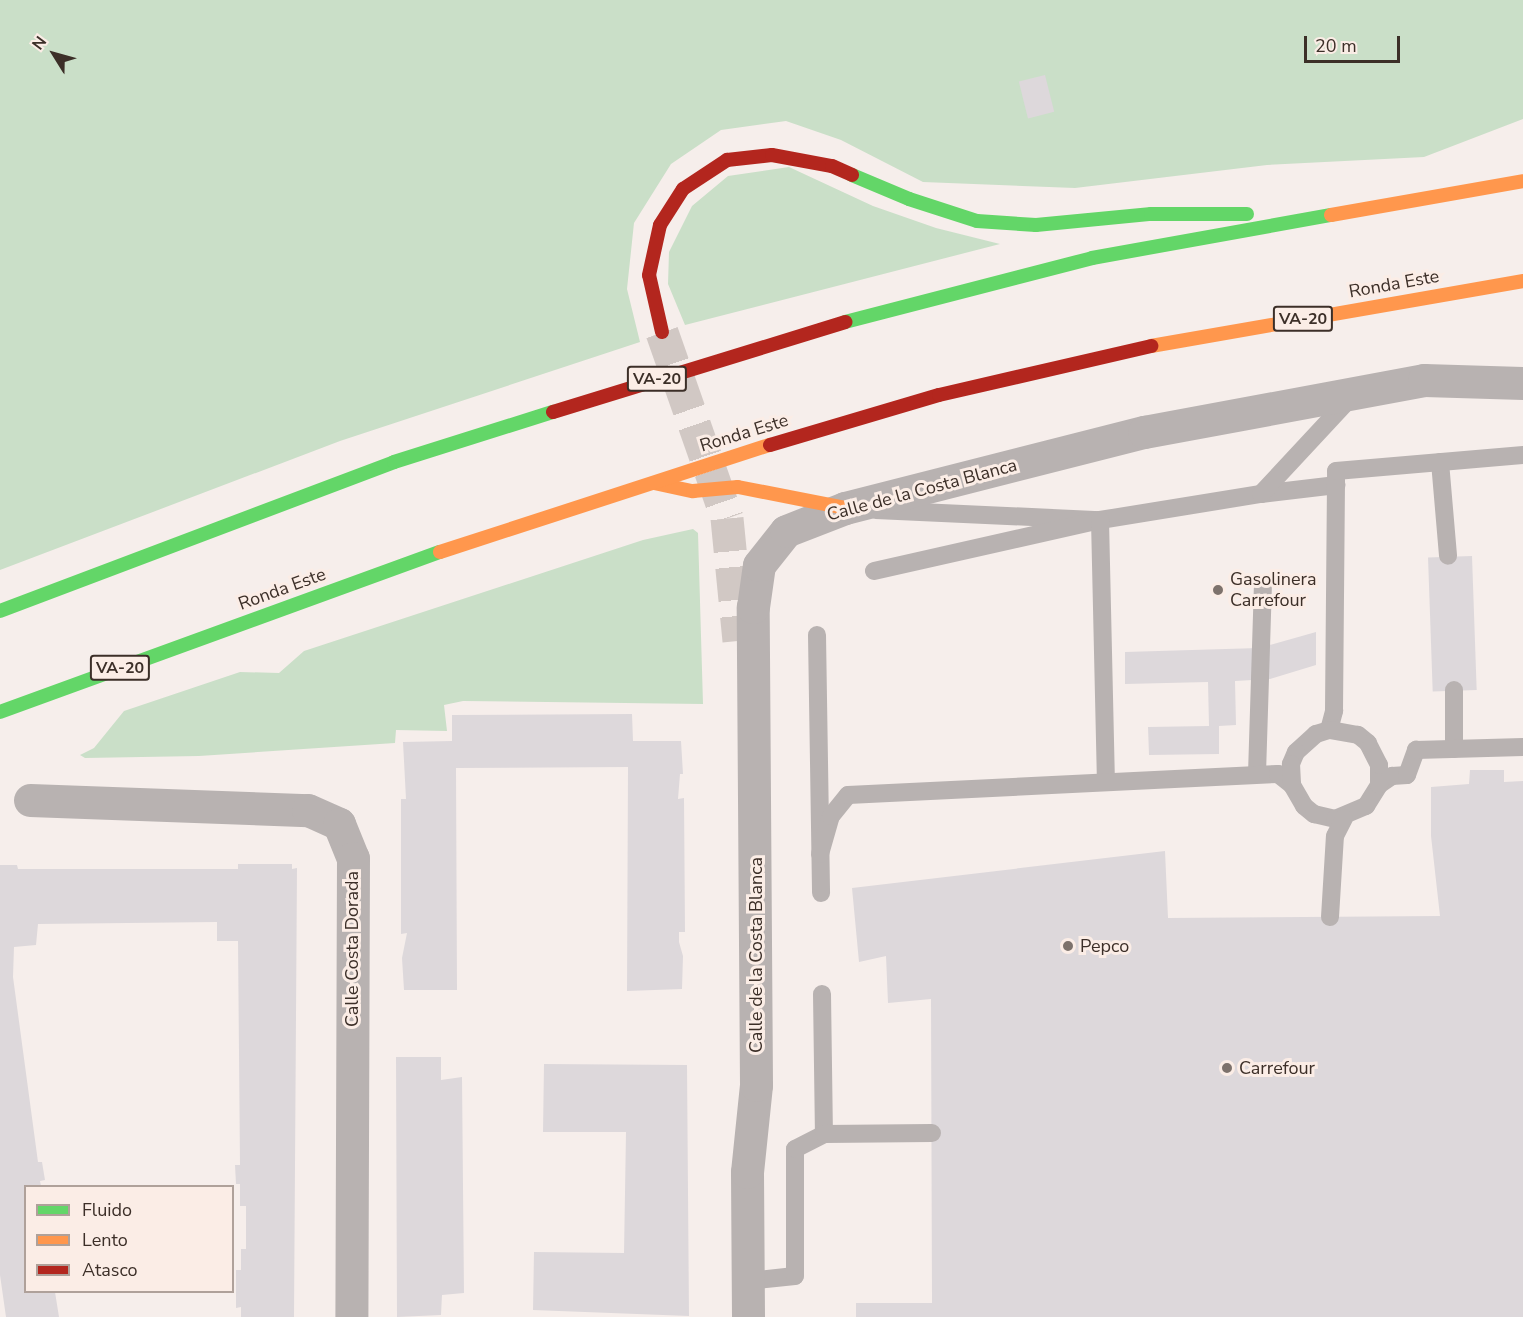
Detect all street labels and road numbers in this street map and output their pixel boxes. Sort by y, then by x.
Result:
street label: Ronda Este [1347,265,1441,303]
road number: VA-20 [1272,306,1334,332]
road number: VA-20 [626,366,688,392]
street label: Ronda Este [697,409,791,457]
street label: Calle de la Costa Blanca [825,454,1019,526]
street label: Ronda Este [235,563,329,615]
road number: VA-20 [88,655,152,681]
street label: Calle de la Costa Blanca [745,857,767,1053]
street label: Calle Costa Dorada [341,871,363,1027]

